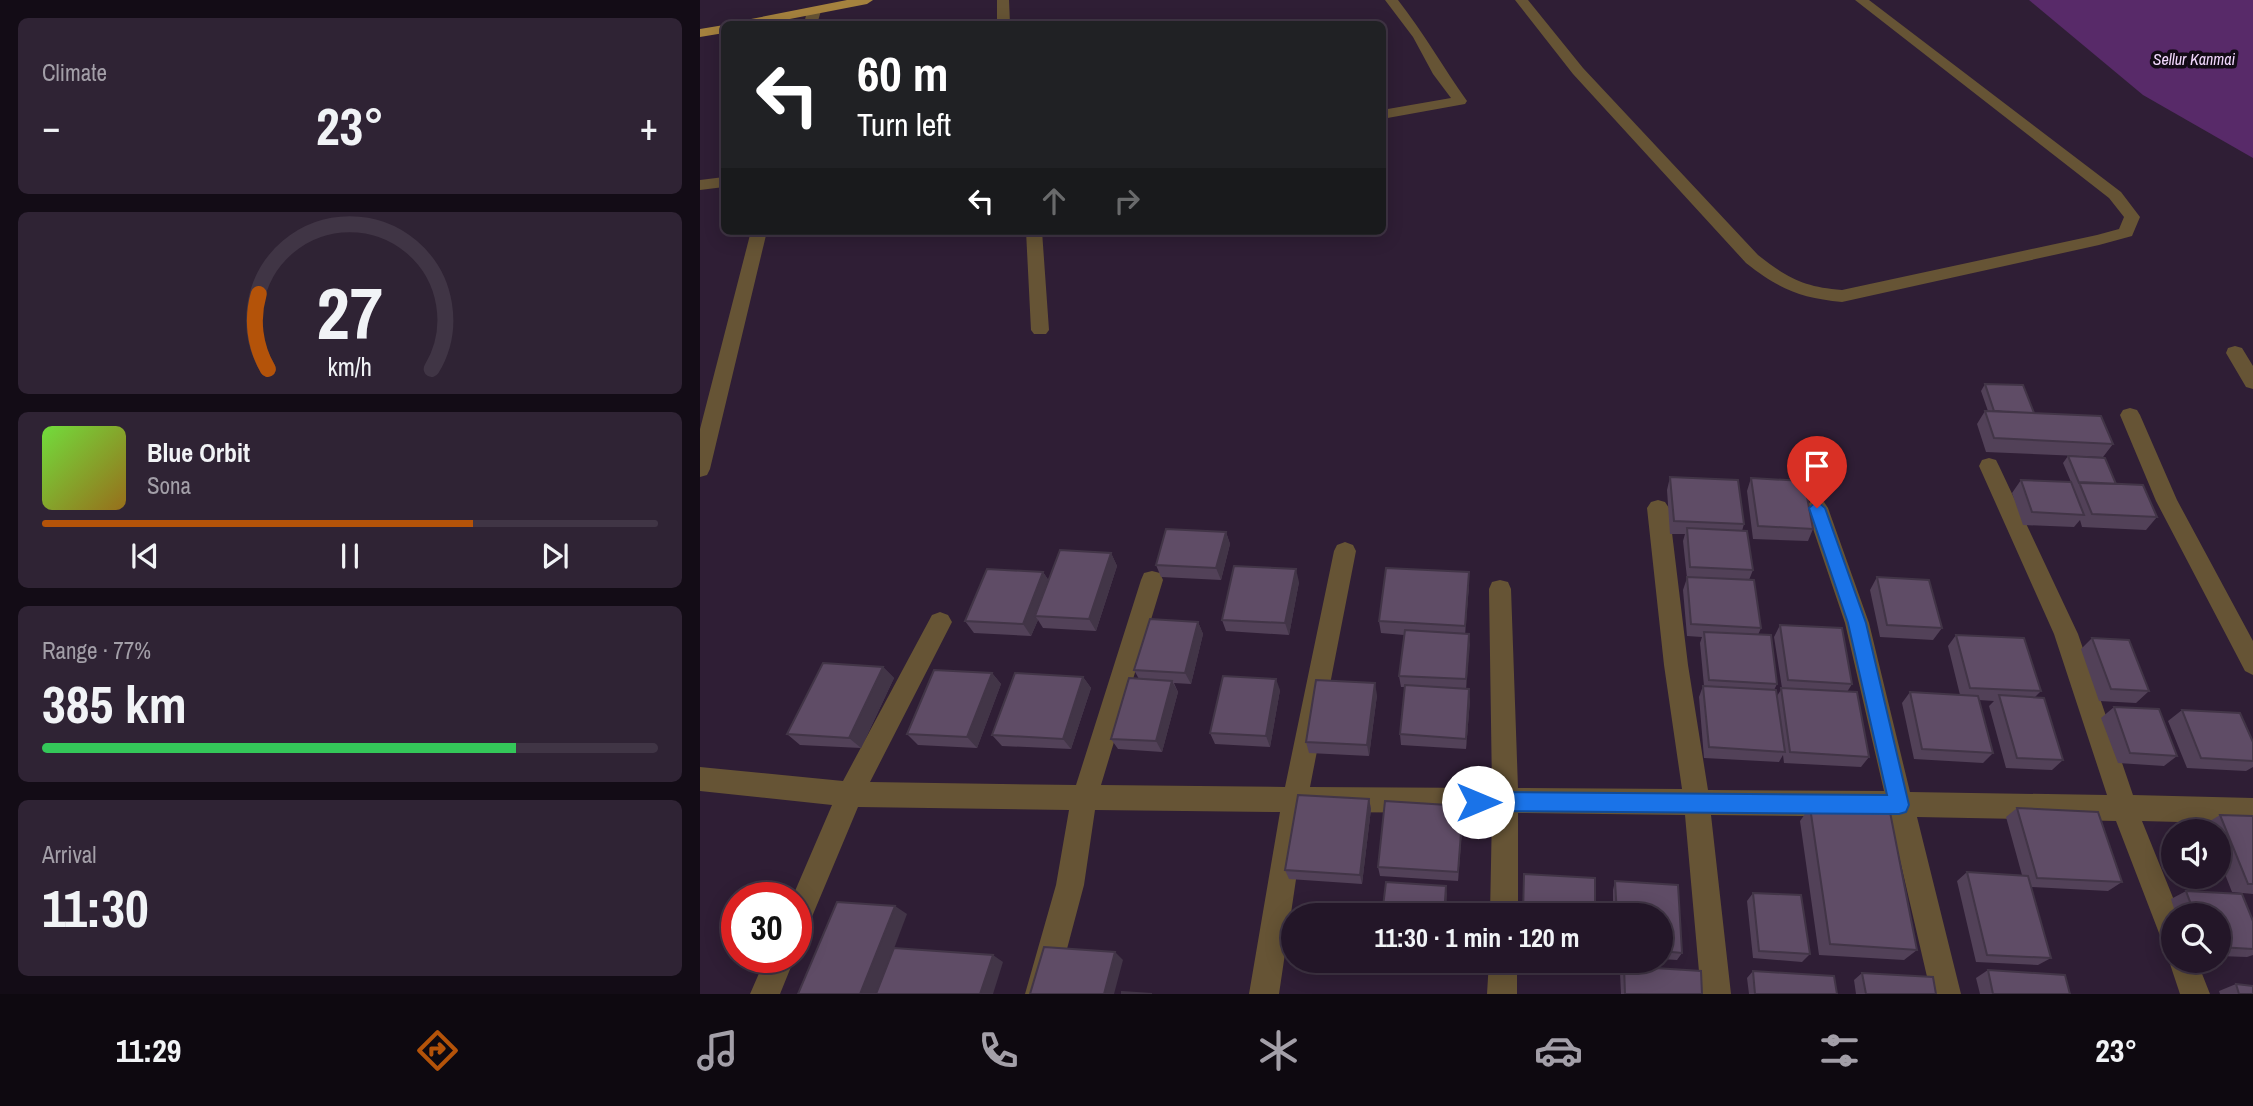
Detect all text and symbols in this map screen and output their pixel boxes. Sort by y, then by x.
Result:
text: 60 m [857,40,949,106]
water label: Sellur Kanmai [2153,48,2236,70]
icon: left [742,49,833,140]
text: Climate [42,57,107,88]
text: 23° [316,91,384,161]
text: − [42,101,60,152]
text: + [640,101,658,152]
text: Turn left [857,103,951,146]
icon: left [962,182,1000,220]
icon: ahead [1035,182,1073,220]
icon: right [1108,182,1146,220]
text: 27 [317,264,383,362]
text: km/h [328,350,372,384]
text: Blue Orbit [147,435,250,470]
pin [1787,436,1847,508]
icon: arrive [1798,447,1836,485]
text: Sona [147,470,191,501]
icon: previous [126,537,164,575]
icon: pause [331,537,369,575]
icon: next [536,537,574,575]
text: Range · 77% [42,635,151,666]
text: 385 km [42,669,187,739]
position arrow [1441,765,1515,839]
map controls [2161,819,2231,973]
button: sound [2161,819,2231,889]
text: Arrival [42,839,97,870]
text: 11:30 [42,873,149,943]
speed limit sign: 30 [721,882,812,973]
button: search [2161,903,2231,973]
text: 11:30 · 1 min · 120 m [1374,920,1580,955]
icon: directions [413,1026,462,1075]
icon: music [693,1026,742,1075]
icon: phone [974,1026,1023,1075]
icon: climate [1254,1026,1303,1075]
icon: car [1534,1026,1583,1075]
icon: filters [1815,1026,1864,1075]
text: 11:29 [116,1029,181,1072]
text: 23° [2095,1029,2137,1072]

